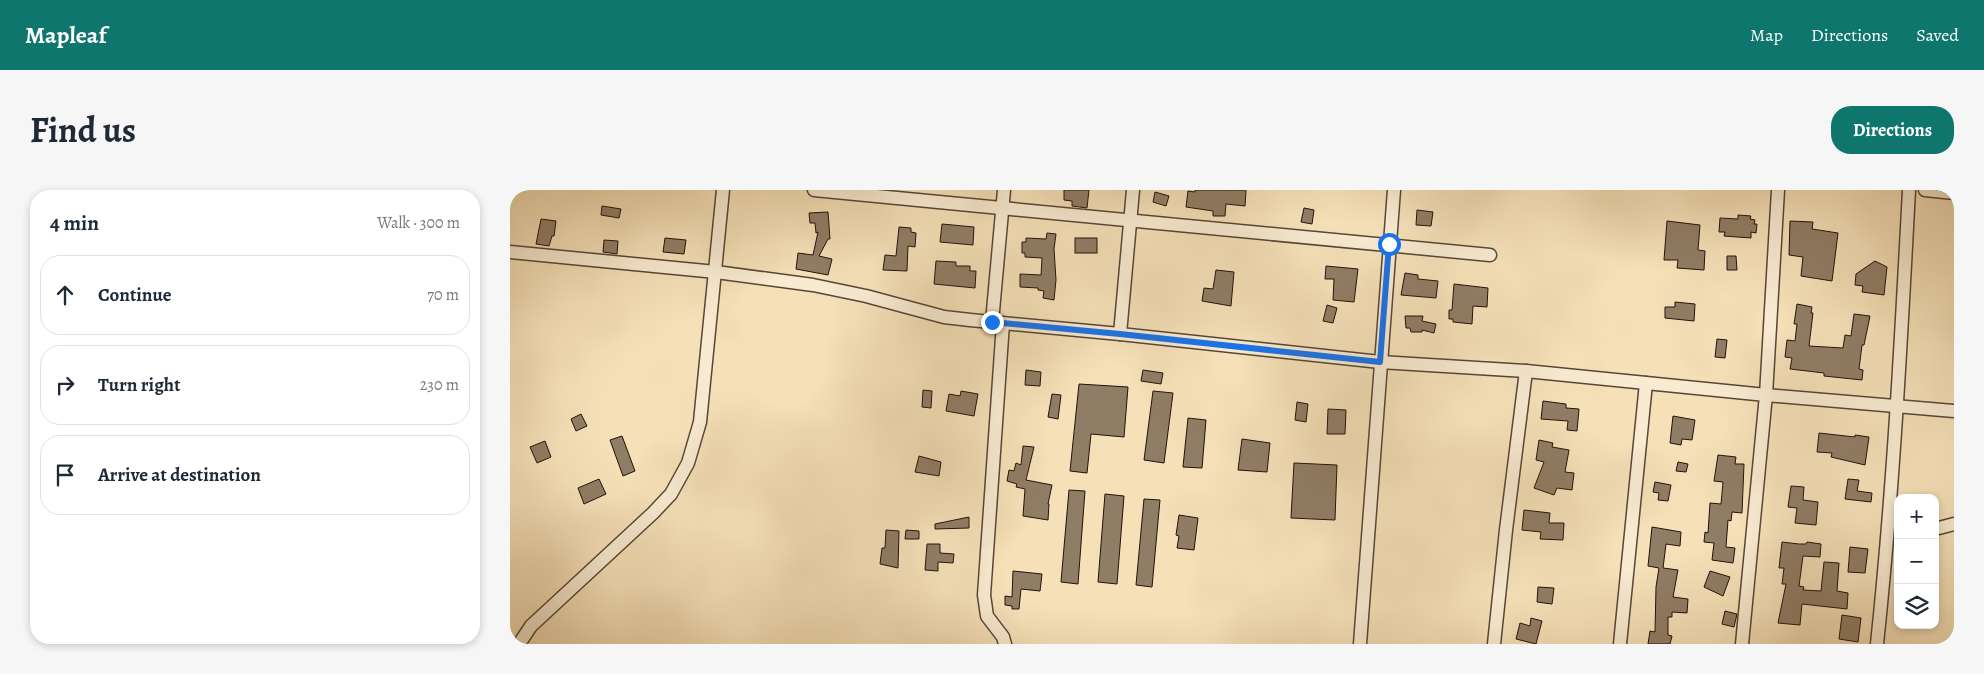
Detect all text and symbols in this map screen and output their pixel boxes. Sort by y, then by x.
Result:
text: Mapleaf [25,19,107,51]
text: Map [1750,23,1783,47]
text: Directions [1811,23,1888,47]
text: Saved [1916,23,1959,47]
text: Find us [30,106,136,154]
button: Directions [1831,106,1954,154]
text: 4 min [50,209,99,237]
text: Walk · 300 m [377,212,460,234]
route start [1378,233,1401,256]
icon: ahead [51,281,79,309]
text: Continue [98,282,172,308]
text: 70 m [427,284,459,306]
route end [981,311,1004,334]
icon: right [51,371,79,399]
text: Turn right [98,372,180,398]
text: 230 m [420,374,459,396]
icon: arrive [51,461,79,489]
text: Arrive at destination [98,462,261,488]
map controls [1894,494,1939,629]
button: + [1894,494,1939,539]
button: − [1894,539,1939,584]
button: layers [1894,584,1939,629]

